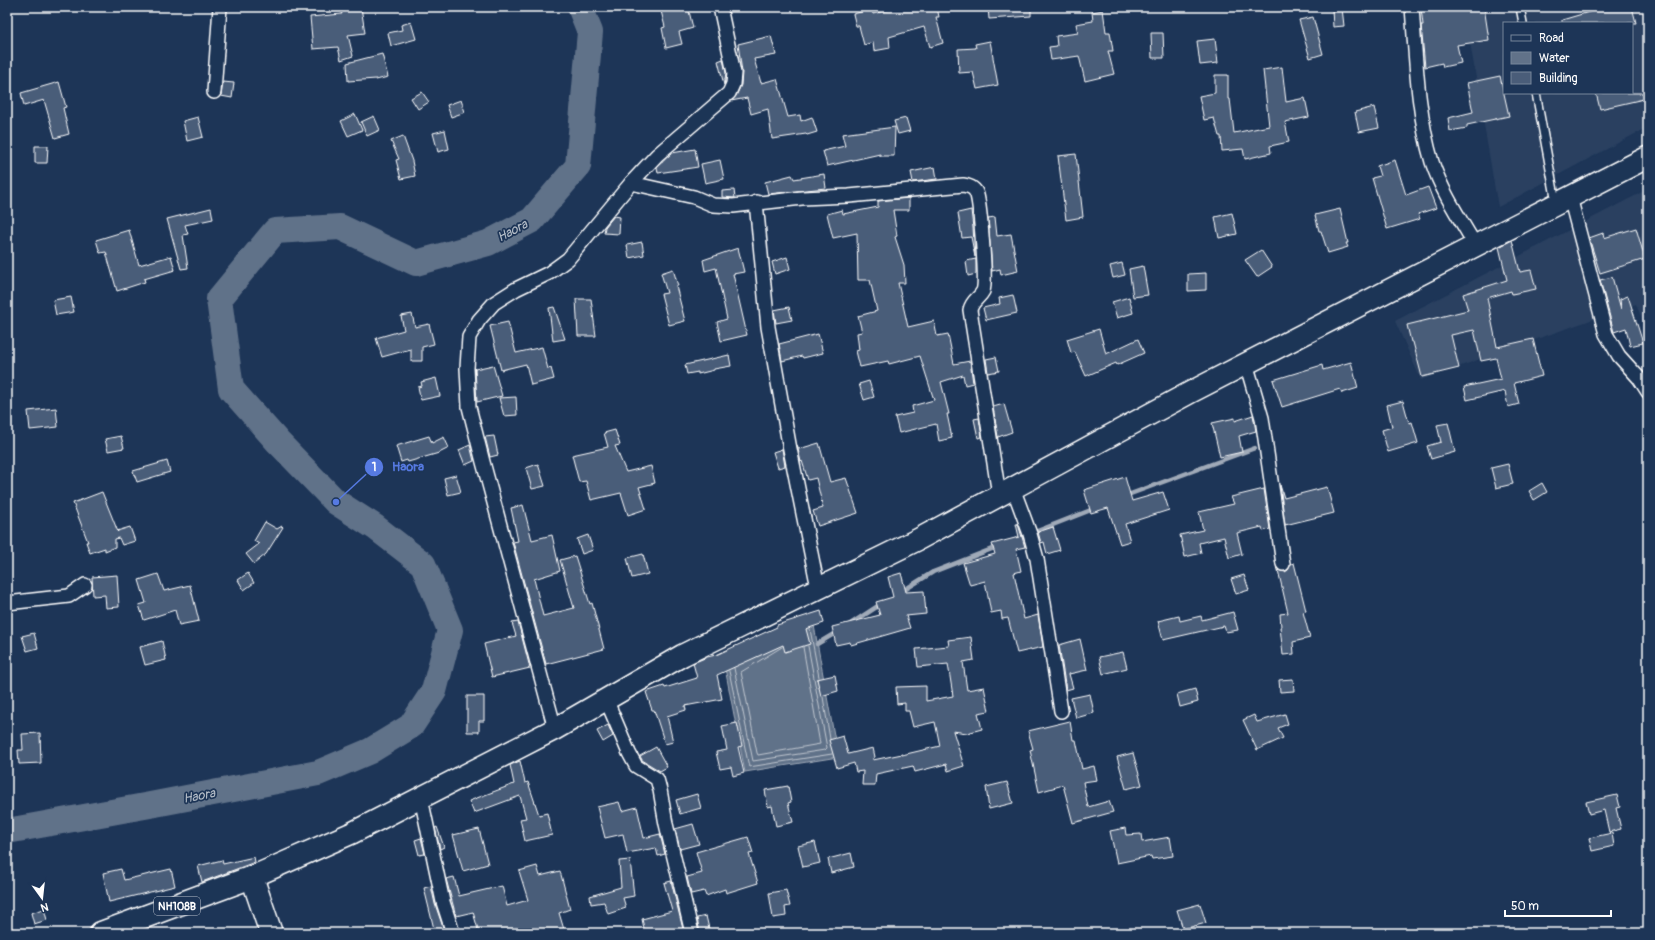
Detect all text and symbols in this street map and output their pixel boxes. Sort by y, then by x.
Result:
legend [1503,22,1633,94]
text: Road [1539,31,1564,46]
text: Water [1539,51,1570,66]
text: Building [1539,71,1578,86]
water label: Haora [495,216,531,245]
callout: Haora [364,454,432,479]
text: Haora [392,459,424,475]
text: 1 [372,460,376,475]
water label: Haora [182,785,217,807]
north arrow [22,878,62,918]
scale bar [1505,892,1611,918]
road number: NH108B [154,897,200,915]
text: 50 m [1511,899,1539,914]
text: N [39,900,50,915]

